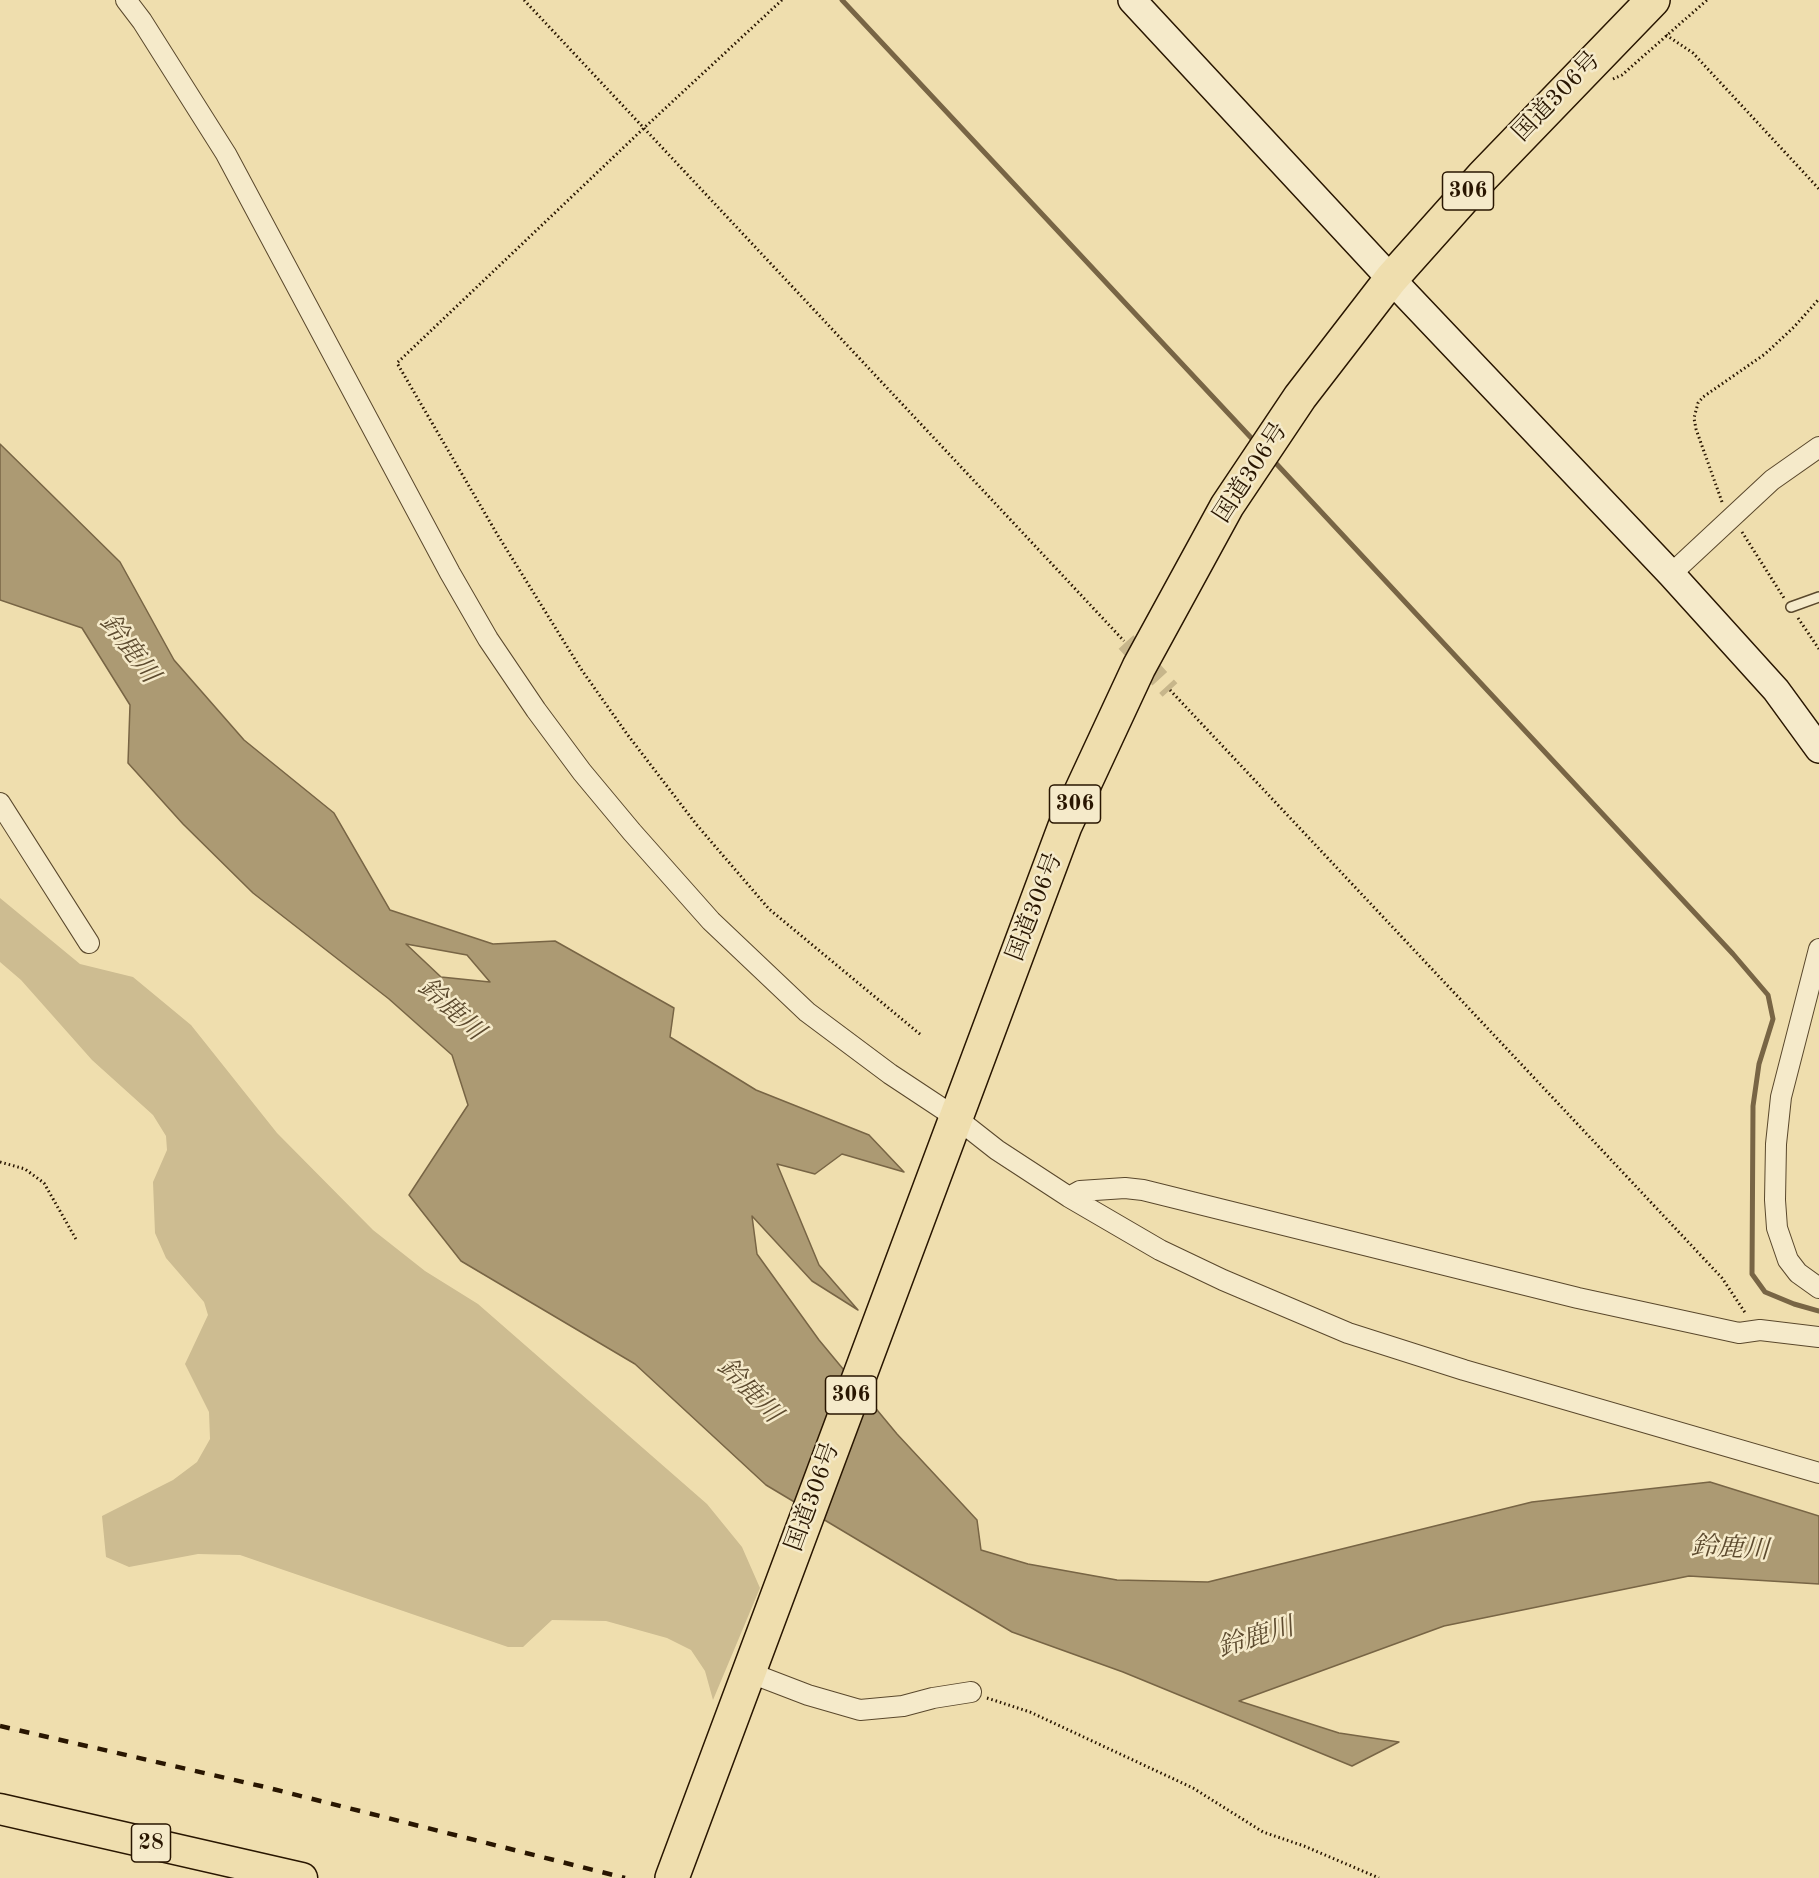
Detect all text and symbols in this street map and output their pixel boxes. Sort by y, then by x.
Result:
street label: 国道306号 [1507,46,1607,148]
road number: 306 [1442,172,1494,210]
street label: 国道306号 [1208,417,1294,529]
water label: 鈴鹿川 [93,608,165,690]
road number: 306 [1050,785,1100,823]
street label: 国道306号 [1001,849,1069,965]
water label: 鈴鹿川 [412,972,490,1048]
water label: 鈴鹿川 [711,1352,787,1430]
road number: 306 [826,1376,876,1414]
street label: 国道306号 [780,1439,846,1555]
water label: 鈴鹿川 [1690,1531,1770,1567]
water label: 鈴鹿川 [1214,1612,1298,1664]
road number: 28 [132,1824,170,1862]

